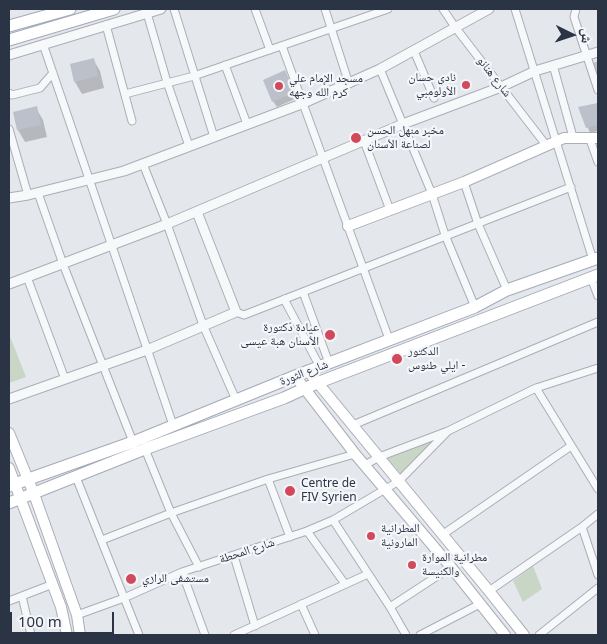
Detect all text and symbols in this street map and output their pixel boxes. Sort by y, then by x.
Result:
north arrow [547,10,597,60]
text: ش [577,28,597,44]
street label: شارع هنانو [474,54,514,100]
place label: نادي حسان الأولومبي [409,71,456,99]
place label: مسجد الإمام علي كرم الله وجهه [289,72,363,100]
marker: نادي حسان الأولومبي [460,79,472,91]
marker: مسجد الإمام علي كرم الله وجهه [273,80,285,92]
place label: مخبر منهل الحسن لصناعة الأسنان [367,124,444,152]
marker: مخبر منهل الحسن لصناعة الأسنان [349,131,363,145]
place label: عيادة دّكتورة الأسنان هبة عيسى [241,321,319,349]
marker: عيادة دّكتورة الأسنان هبة عيسى [323,328,337,342]
place label: الدكتور ايلي طنوس - [408,345,465,373]
marker: الدكتور ايلي طنوس - [390,352,404,366]
street label: شارع الثورة [278,357,330,389]
place label: Centre de FIV Syrien [301,477,357,505]
marker: Centre de FIV Syrien [283,484,297,498]
place label: المطرانية المارونية [381,522,420,550]
marker: المطرانية المارونية [365,530,377,542]
street label: شارع المحطة [218,535,276,567]
place label: مطرانية الموارة والكنيسة [422,551,487,579]
marker: مطرانية الموارة والكنيسة [406,559,418,571]
marker: مستشفى الرازي [124,572,138,586]
place label: مستشفى الرازي [142,572,209,586]
scale bar [12,602,116,634]
text: 100 m [18,611,62,631]

